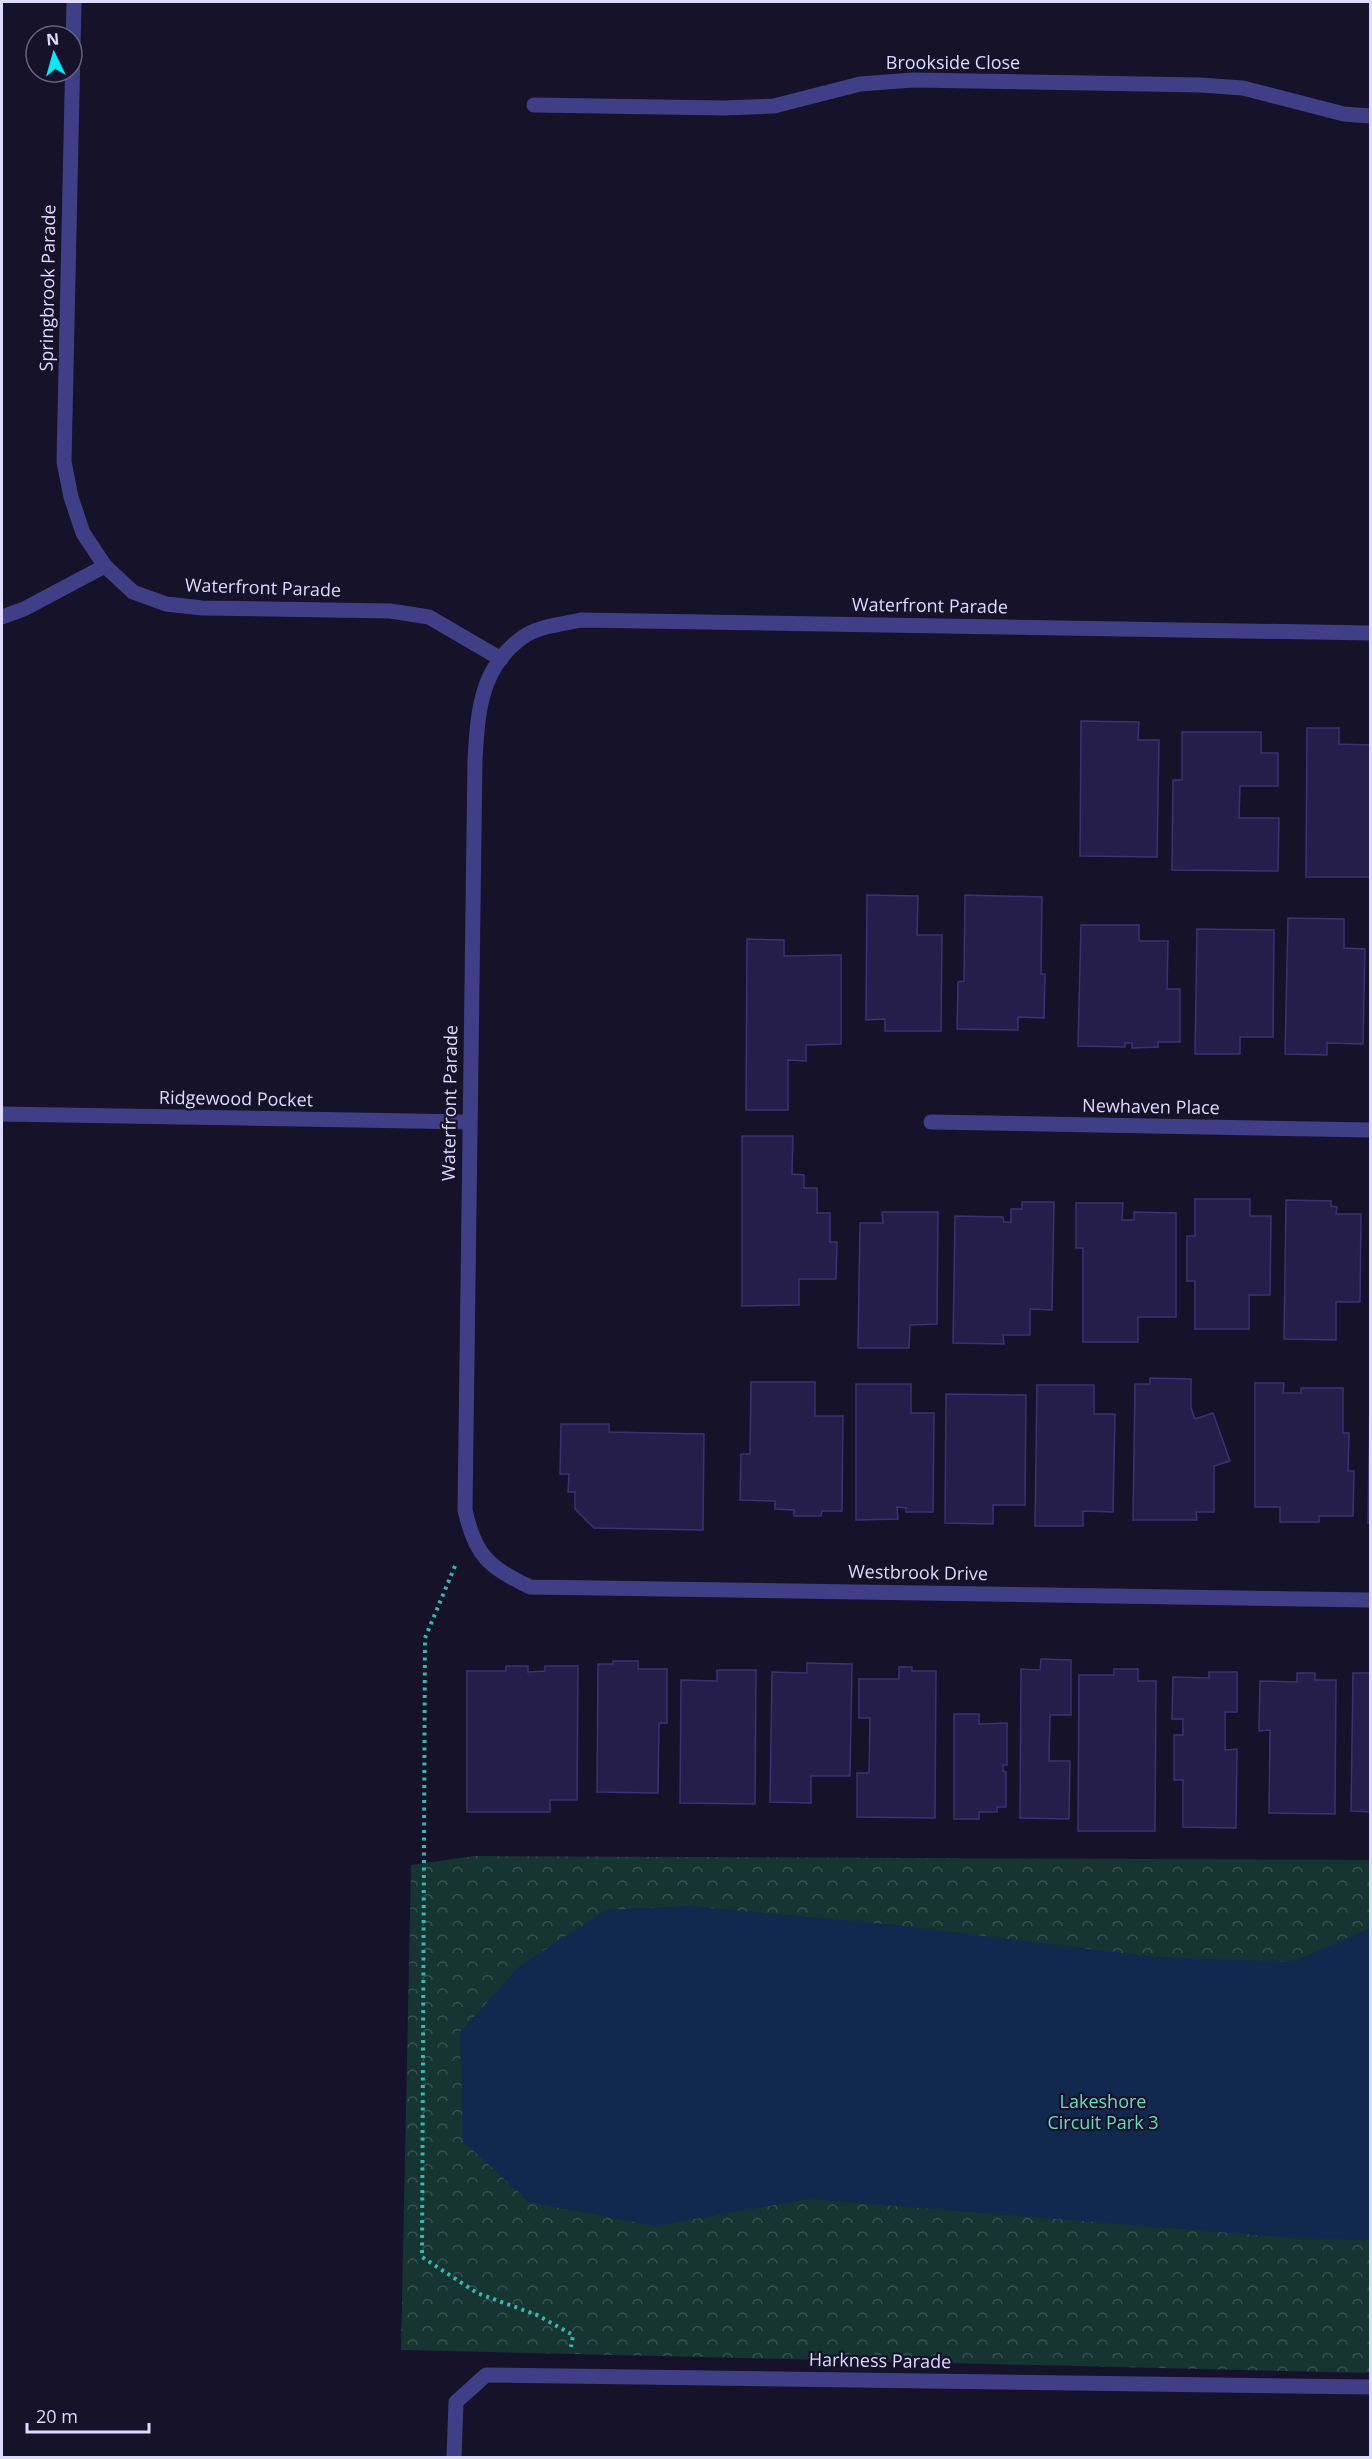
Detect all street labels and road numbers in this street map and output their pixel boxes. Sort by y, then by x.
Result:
street label: Brookside Close [886,50,1020,74]
street label: Springbrook Parade [34,204,60,372]
street label: Waterfront Parade [185,572,341,602]
street label: Waterfront Parade [852,592,1008,618]
street label: Waterfront Parade [436,1025,462,1181]
street label: Ridgewood Pocket [159,1085,313,1111]
street label: Newhaven Place [1082,1093,1220,1119]
street label: Westbrook Drive [848,1559,988,1585]
street label: Harkness Parade [809,2347,951,2373]

